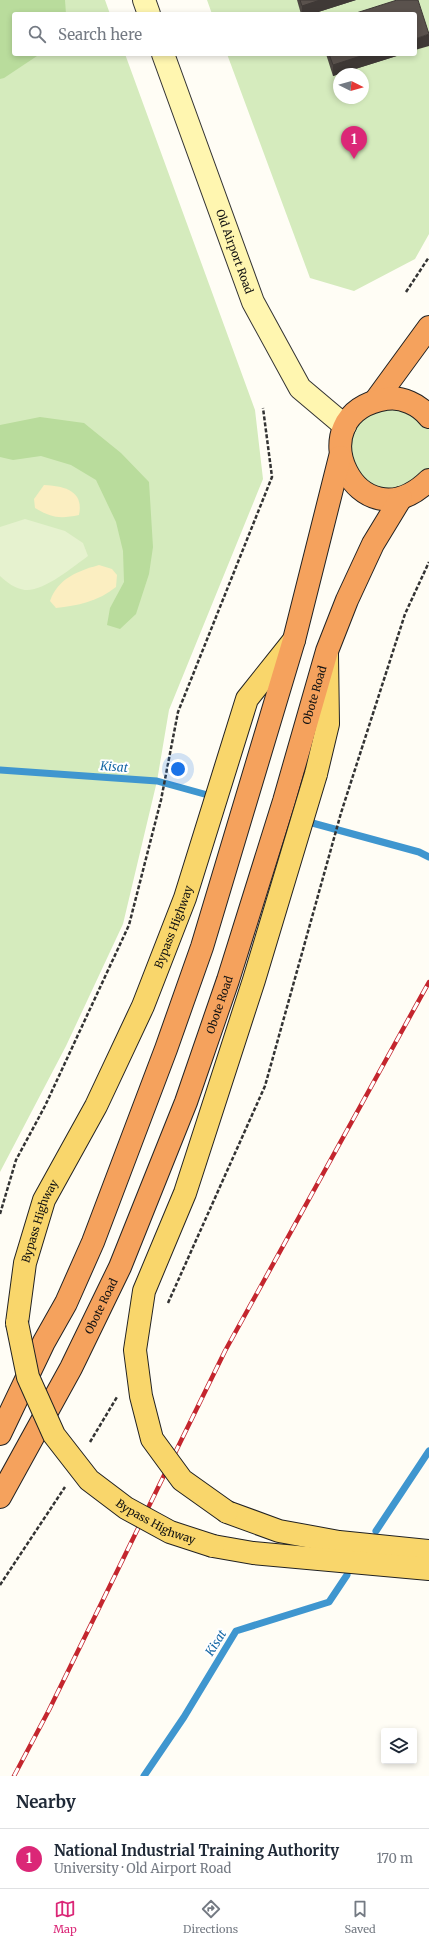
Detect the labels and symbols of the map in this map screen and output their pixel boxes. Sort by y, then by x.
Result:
north arrow [333,68,369,104]
pin: 1 [341,126,367,159]
street label: Old Airport Road [213,207,257,296]
street label: Obote Road [299,664,330,726]
water label: Kisat [99,758,129,775]
your location [168,759,188,779]
street label: Bypass Highway [151,883,196,970]
street label: Obote Road [203,974,236,1036]
street label: Bypass Highway [19,1177,61,1264]
street label: Obote Road [82,1276,121,1336]
street label: Bypass Highway [113,1496,198,1547]
water label: Kisat [201,1626,230,1659]

